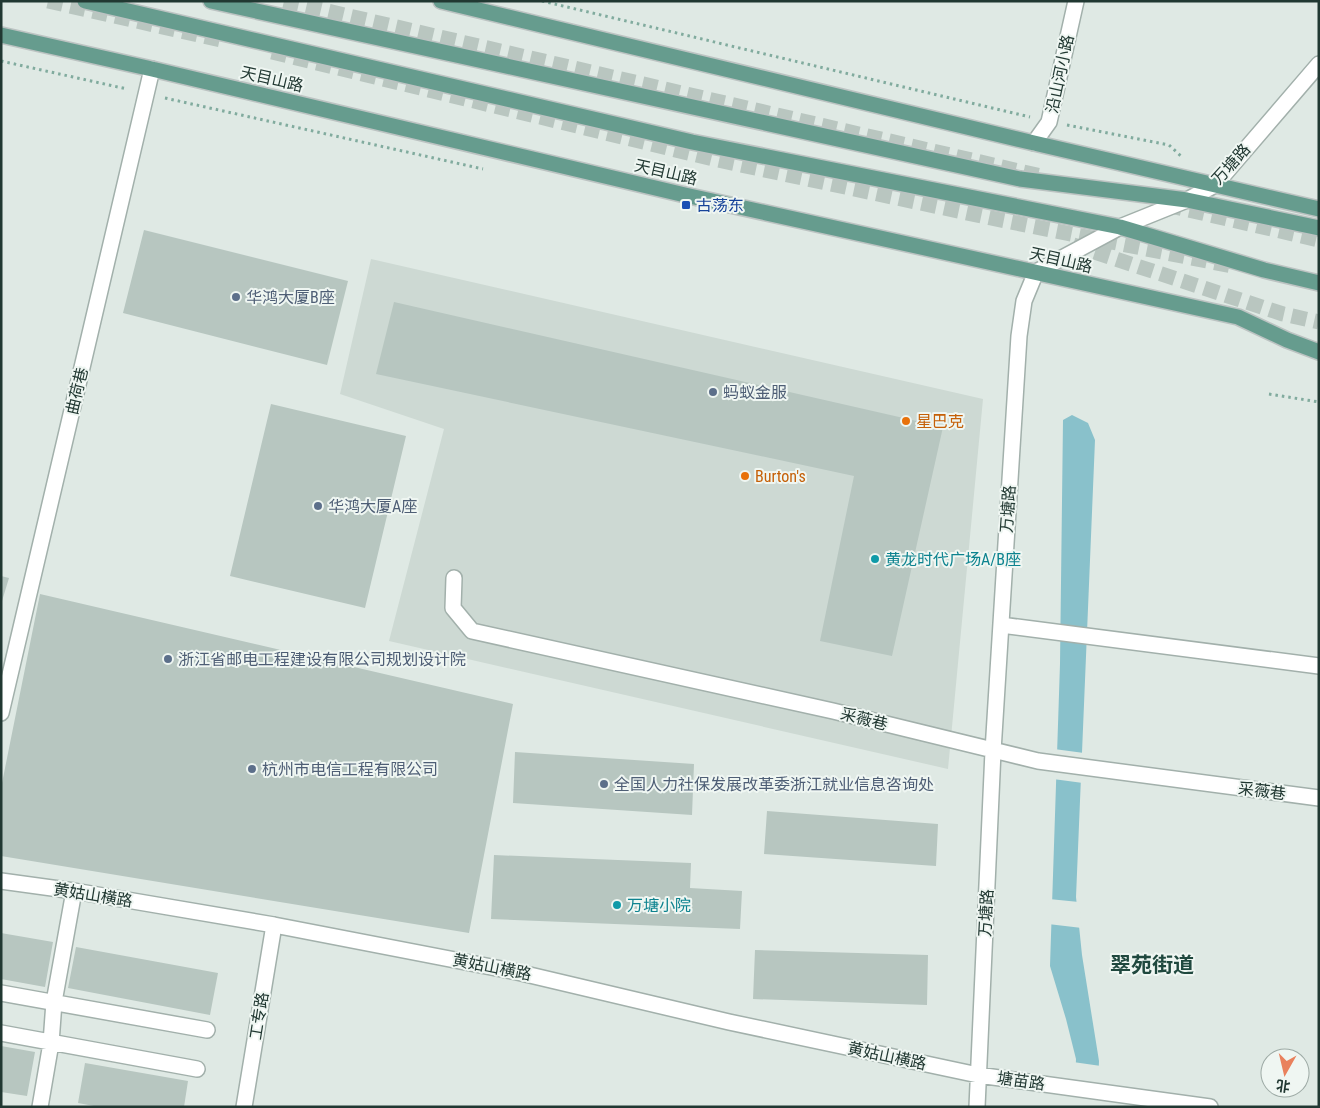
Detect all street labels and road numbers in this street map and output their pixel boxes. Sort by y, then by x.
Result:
street label: 沿山河小路 [1042,33,1078,115]
street label: 天目山路 [239,63,305,95]
street label: 万塘路 [1208,140,1254,188]
street label: 天目山路 [633,156,699,188]
street label: 天目山路 [1028,244,1094,276]
street label: 曲荷巷 [62,365,92,417]
street label: 万塘路 [997,484,1019,534]
street label: 采薇巷 [838,704,890,734]
street label: 采薇巷 [1237,779,1287,803]
street label: 黄姑山横路 [52,879,134,911]
street label: 万塘路 [975,889,997,937]
street label: 黄姑山横路 [451,950,533,984]
street label: 工专路 [246,991,272,1041]
street label: 黄姑山横路 [846,1038,928,1074]
street label: 塘苗路 [996,1068,1046,1094]

